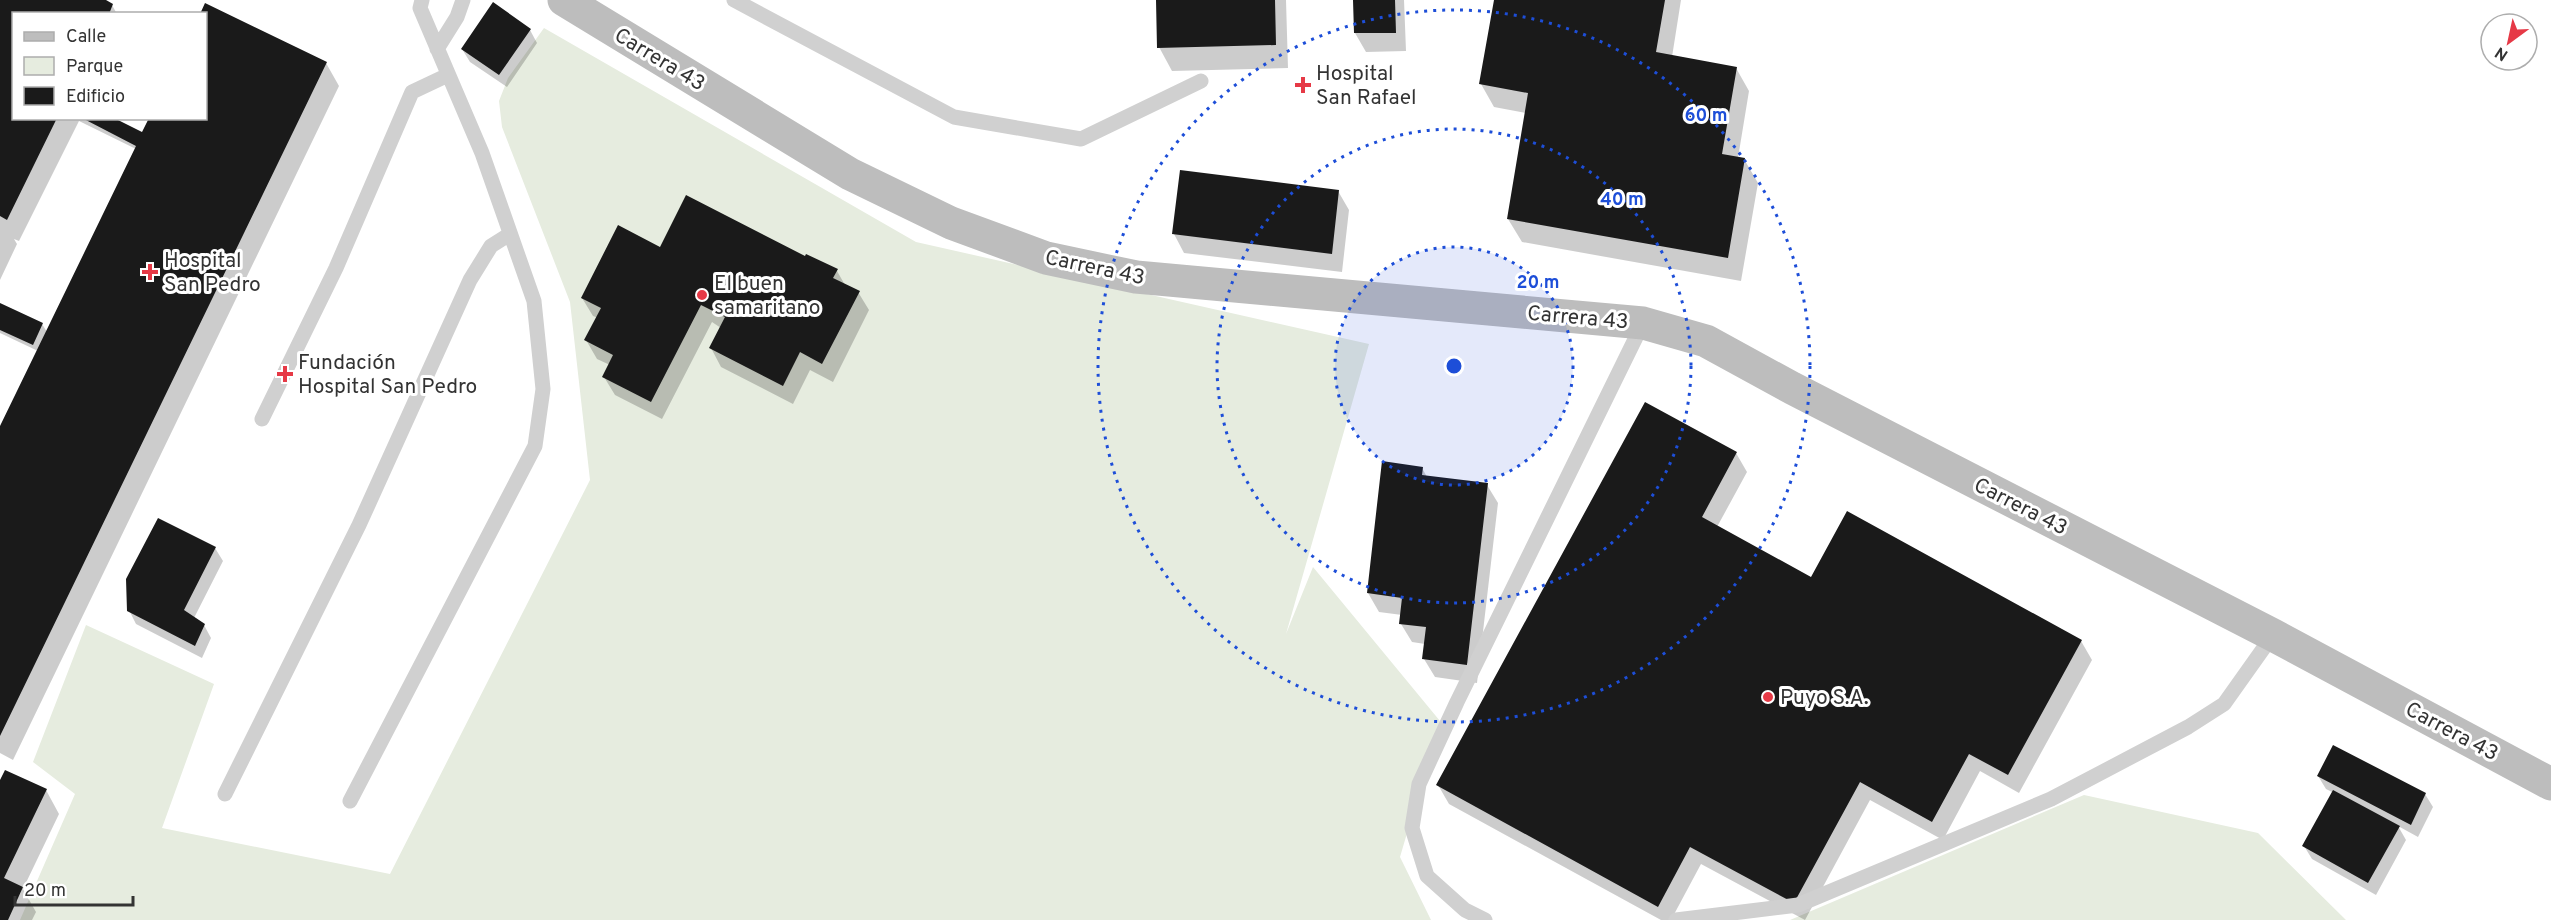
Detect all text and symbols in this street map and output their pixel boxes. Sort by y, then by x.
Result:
legend [12,12,207,120]
north arrow [2479,12,2539,72]
street label: Carrera 43 [609,23,710,98]
text: Calle [66,26,106,49]
text: N [2492,41,2512,64]
text: Parque [66,56,123,79]
place label: Hospital San Rafael [1316,61,1417,112]
marker: Hospital San Rafael [1294,76,1312,94]
text: Edificio [66,86,125,109]
text: 60 m [1684,105,1728,128]
text: 40 m [1600,189,1644,212]
street label: Carrera 43 [1042,245,1147,292]
place label: Hospital San Pedro [164,248,261,299]
marker: Hospital San Pedro [141,263,159,281]
place label: El buen samaritano [714,271,820,322]
text: 20 m [1516,272,1560,295]
marker: El buen samaritano [695,288,709,302]
street label: Carrera 43 [1526,301,1630,336]
place label: Fundación Hospital San Pedro [298,350,477,401]
centre of rings [1444,356,1464,376]
marker: Fundación Hospital San Pedro [276,365,294,383]
street label: Carrera 43 [1969,472,2072,542]
place label: Puyo S.A. [1780,685,1868,712]
marker: Puyo S.A. [1761,690,1775,704]
street label: Carrera 43 [2400,697,2502,768]
scale bar [15,869,134,907]
text: 20 m [24,880,66,903]

